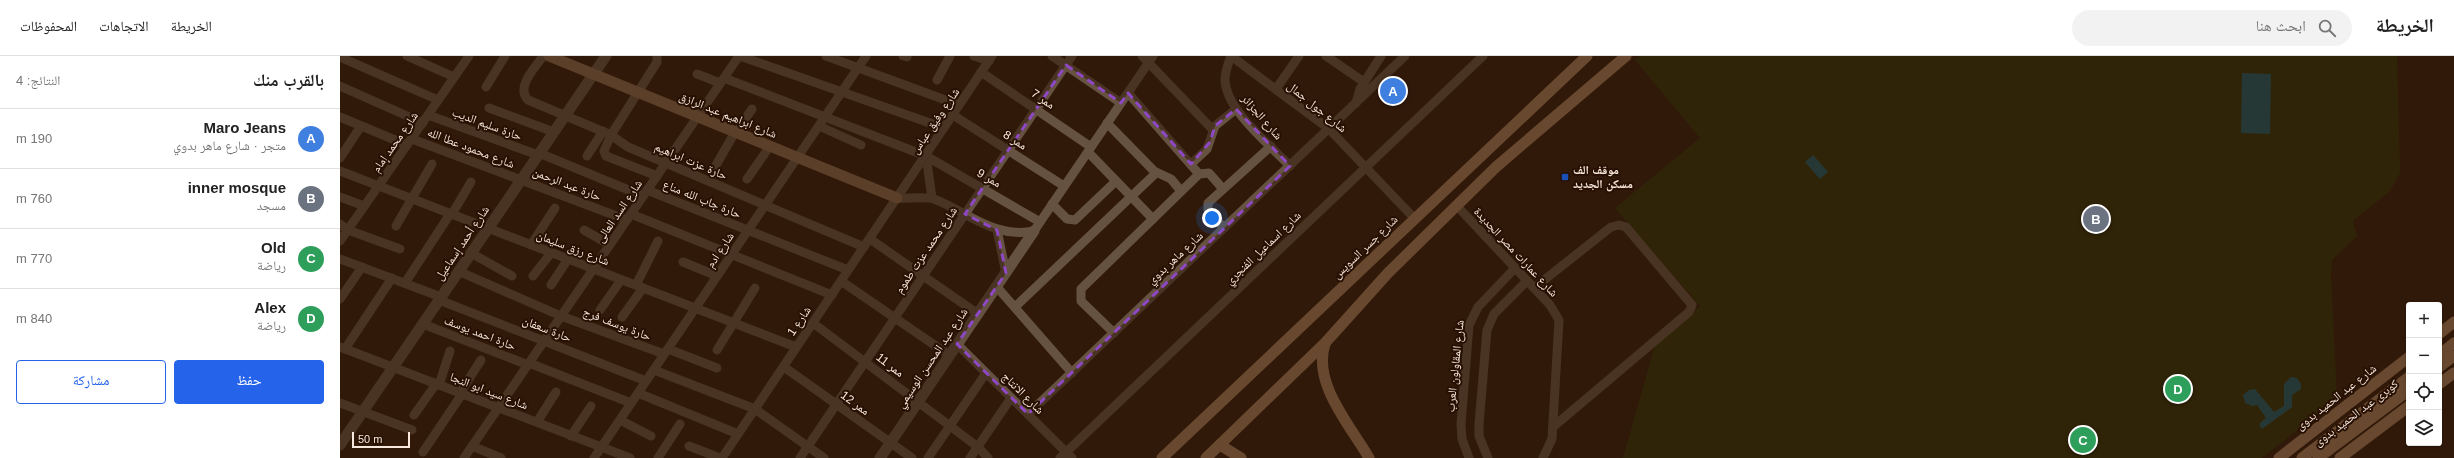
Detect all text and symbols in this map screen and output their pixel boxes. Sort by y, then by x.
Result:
search box [2072,10,2352,46]
text: الخريطة [2376,15,2434,36]
text: ابحث هنا [2256,17,2306,34]
icon: search [2316,17,2338,39]
text: المحفوظات [20,18,77,34]
text: الاتجاهات [99,18,149,34]
text: الخريطة [171,18,212,34]
text: بالقرب منك [253,71,324,90]
text: النتائج: 4 [16,73,60,88]
pin: A [1380,76,1406,106]
street label: شارع جول جمال [1284,79,1350,136]
street label: شارع وفيق عباس [908,85,963,157]
street label: ممر 7 [1029,86,1057,112]
street label: شارع ابراهيم عبد الرازق [677,89,779,142]
street label: شارع الجزائر [1237,91,1286,143]
street label: حارة سليم الديب [450,105,524,144]
street label: شارع محمد إمام [369,109,422,176]
text: Maro Jeans [203,119,286,136]
street label: شارع محمود عطا الله [425,125,517,172]
street label: ممر 8 [1001,127,1029,153]
text: 190 m [16,131,52,146]
text: A [306,131,316,146]
text: متجر · شارع ماهر بدوي [173,138,286,153]
street label: حارة عزت ابراهيم [652,139,730,184]
place label: موقف الف مسكن الجديد [1573,163,1633,192]
street label: حارة عبد الرحمن [531,165,603,204]
street label: ممر 9 [975,166,1003,190]
marker: موقف الف مسكن الجديد [1560,172,1570,182]
street label: شارع السد العالى [593,177,646,246]
street label: حارة جاب الله مناع [660,177,744,222]
text: inner mosque [188,179,286,196]
text: 760 m [16,191,52,206]
text: B [306,191,316,206]
text: مسجد [257,198,286,213]
street label: شارع أحمد إسماعيل [432,203,493,283]
street label: شارع محمد عزت طموم [892,204,961,297]
street label: شارع عمارات مصر الجديدة [1470,204,1561,300]
pin: B [2083,204,2109,234]
your location [1202,208,1222,228]
street label: شارع اسماعيل الفنجري [1222,208,1306,290]
street label: شارع جسر السويس [1329,212,1401,282]
street label: شارع رزق سليمان [534,228,611,269]
street label: شارع ادم [703,229,738,271]
street label: شارع ماهر بدوي [1144,229,1208,290]
text: Old [261,239,286,256]
text: 770 m [16,251,52,266]
text: C [306,251,316,266]
text: رياضة [257,258,286,273]
text: Alex [254,299,286,316]
map controls [2406,302,2442,446]
button: + [2406,302,2442,338]
street label: شارع 1 [784,303,815,339]
street label: حارة يوسف فرج [581,305,653,344]
street label: شارع عبد المحسن الوسيمي [893,305,973,412]
text: 840 m [16,311,52,326]
text: D [306,311,316,326]
street label: حارة احمد يوسف [442,313,518,353]
street label: حارة سعفان [521,313,574,345]
text: رياضة [257,318,286,333]
street label: شارع المقاولون العرب [1443,319,1468,413]
button: − [2406,338,2442,374]
street label: ممر 11 [873,350,907,380]
button: مشاركة [16,360,166,404]
button: حفظ [174,360,324,404]
street label: شارع عبد الحميد بدوى [2293,361,2380,434]
street label: شارع الانتاج [998,369,1047,418]
street label: شارع سيد ابو النجا [448,370,530,413]
pin: D [2165,374,2191,404]
button: locate [2406,374,2442,410]
street label: كوبرى عبد الحميد بدوى [2311,377,2401,450]
street label: ممر 12 [838,388,872,418]
button: layers [2406,410,2442,446]
pin: C [2070,425,2096,455]
scale bar [352,430,410,449]
text: 50 m [358,433,382,445]

